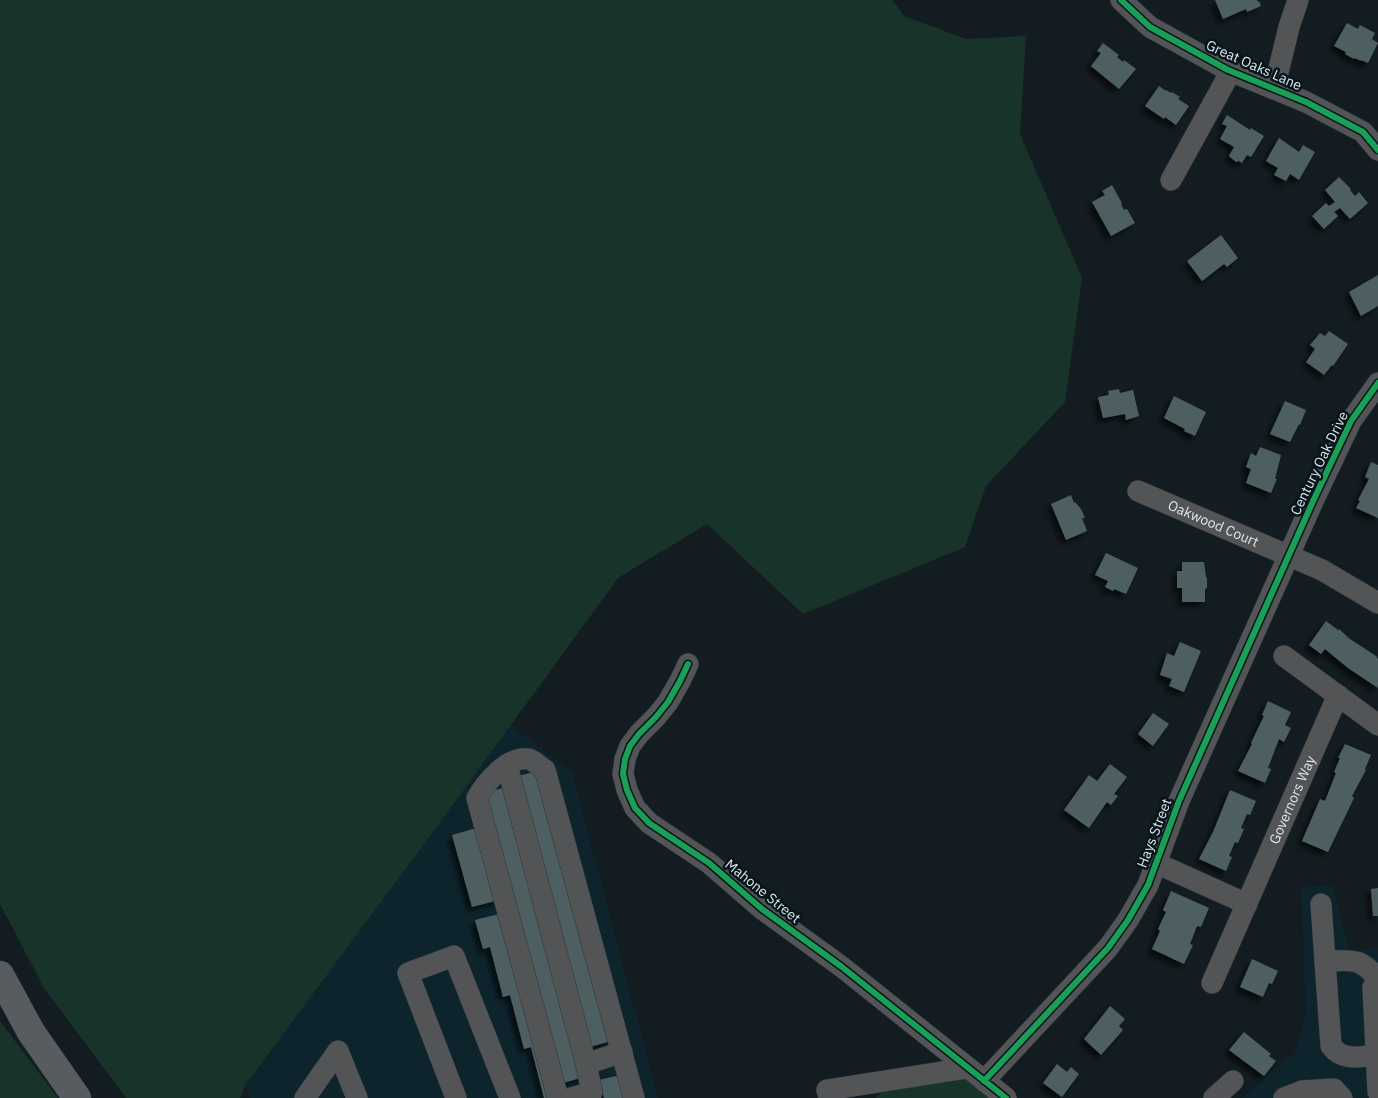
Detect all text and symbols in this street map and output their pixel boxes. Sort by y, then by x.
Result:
street label: Great Oaks Lane [1203,36,1305,94]
street label: Century Oak Drive [1286,408,1352,518]
street label: Oakwood Court [1165,496,1262,551]
street label: Governors Way [1265,753,1319,847]
street label: Hays Street [1133,796,1175,870]
street label: Mahone Street [722,855,804,927]

